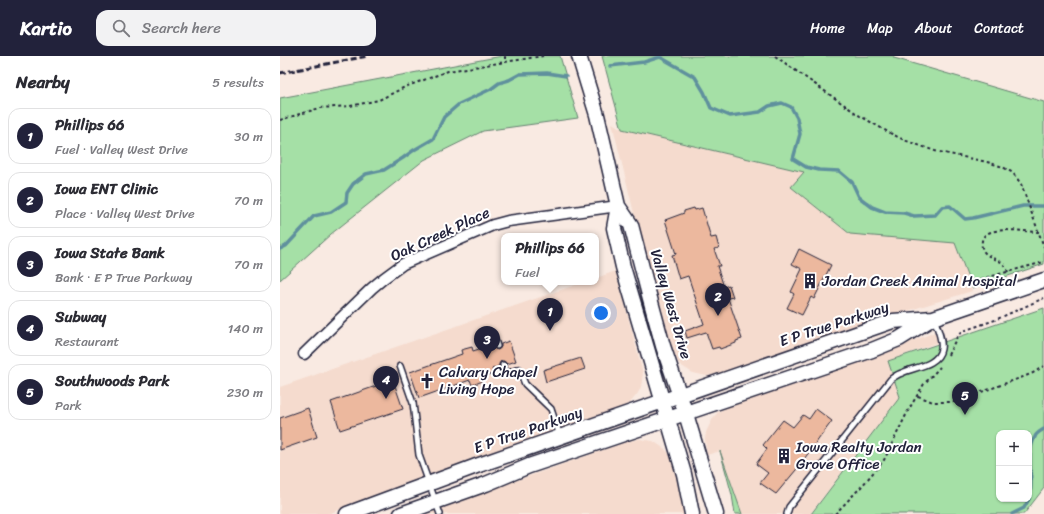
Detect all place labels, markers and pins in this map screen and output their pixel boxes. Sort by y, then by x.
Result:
place label: Jordan Creek Animal Hospital [821,268,1017,294]
building icon: Jordan Creek Animal Hospital [801,272,819,290]
pin: 2 [705,283,731,316]
pin: 1 [537,298,563,331]
pin: 3 [474,326,500,359]
place label: Calvary Chapel Living Hope [439,359,538,402]
pin: 4 [373,366,399,399]
church icon: Calvary Chapel Living Hope [418,372,436,390]
pin: 5 [952,382,978,415]
place label: Iowa Realty Jordan Grove Office [795,434,922,477]
building icon: Iowa Realty Jordan Grove Office [775,447,793,465]

